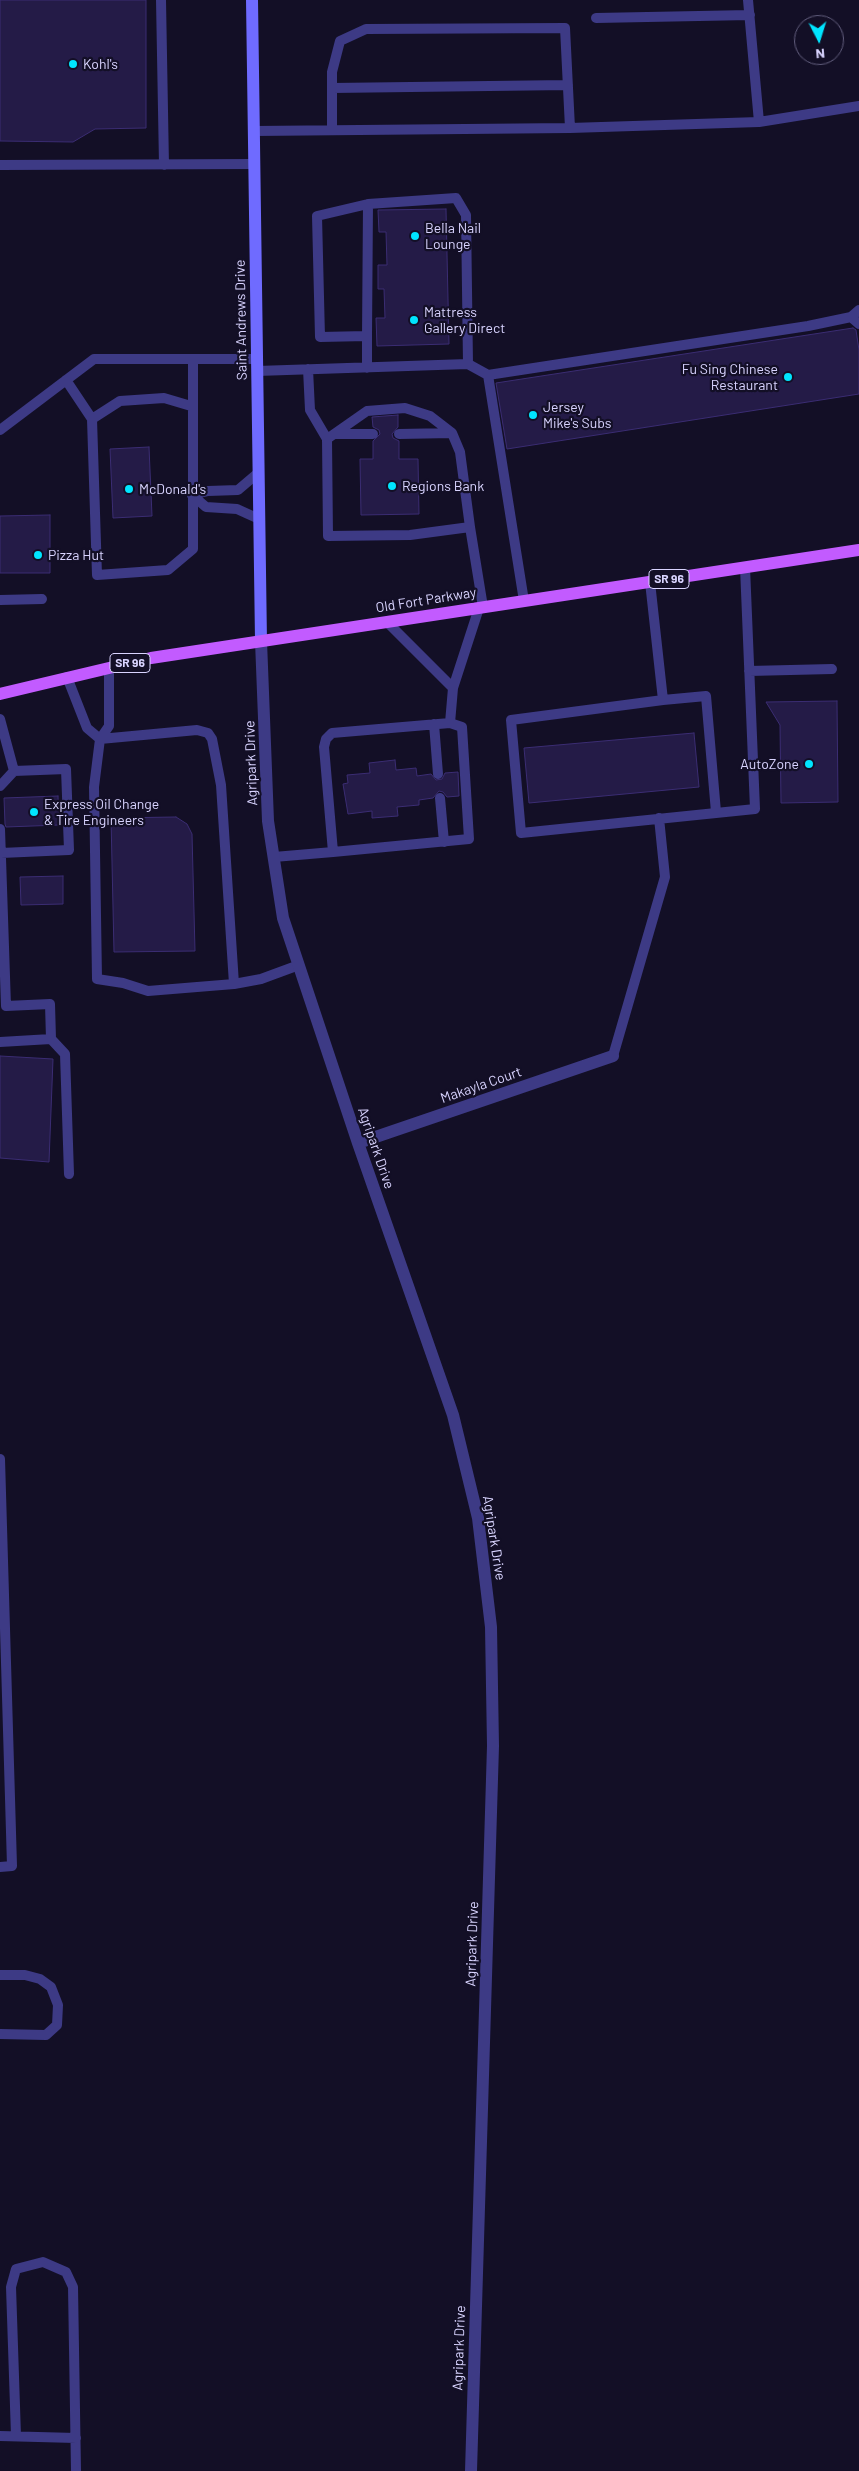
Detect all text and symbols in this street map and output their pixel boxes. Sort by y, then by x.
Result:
north arrow [794,15,844,65]
text: N [815,46,826,63]
place label: Kohl's [83,56,118,72]
marker: Kohl's [67,58,79,70]
place label: Bella Nail Lounge [425,220,481,252]
marker: Bella Nail Lounge [409,230,421,242]
street label: Saint Andrews Drive [232,260,250,380]
place label: Mattress Gallery Direct [424,304,505,336]
marker: Mattress Gallery Direct [408,314,420,326]
place label: Fu Sing Chinese Restaurant [682,361,778,394]
marker: Fu Sing Chinese Restaurant [782,371,794,383]
place label: Jersey Mike's Subs [543,399,612,432]
marker: Jersey Mike's Subs [527,409,539,421]
place label: Regions Bank [402,478,484,494]
marker: Regions Bank [386,480,398,492]
place label: McDonald's [139,481,206,497]
marker: McDonald's [123,483,135,495]
place label: Pizza Hut [48,547,104,563]
marker: Pizza Hut [32,549,44,561]
road number: SR 96 [649,570,689,588]
street label: Old Fort Parkway [375,584,477,616]
road number: SR 96 [110,654,150,672]
street label: Agripark Drive [241,720,261,806]
place label: AutoZone [740,756,799,772]
marker: AutoZone [803,758,815,770]
place label: Express Oil Change & Tire Engineers [44,796,159,829]
marker: Express Oil Change & Tire Engineers [28,806,40,818]
street label: Makayla Court [438,1063,524,1107]
street label: Agripark Drive [354,1105,398,1191]
street label: Agripark Drive [479,1495,509,1581]
street label: Agripark Drive [462,1901,482,1987]
street label: Agripark Drive [449,2305,469,2391]

